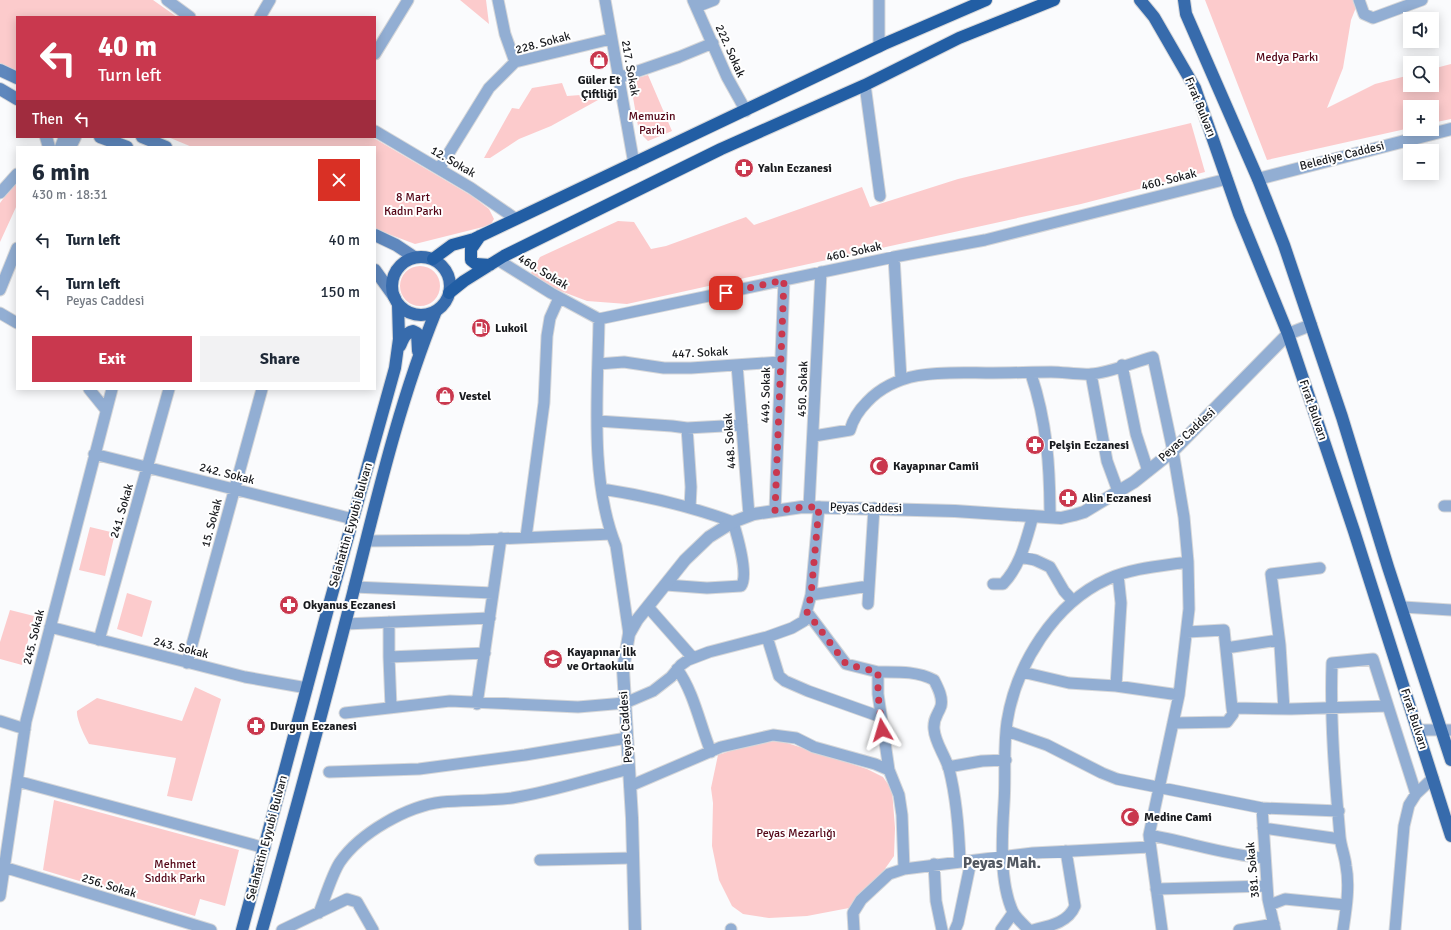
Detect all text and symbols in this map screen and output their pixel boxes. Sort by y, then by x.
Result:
map controls [1403,12,1439,180]
button: sound [1403,12,1439,48]
street label: 222. Sokak [712,22,748,80]
street label: 228. Sokak [514,28,572,58]
text: 40 m [98,30,157,64]
icon: left [32,32,84,84]
street label: 217. Sokak [618,39,642,97]
shop icon: Güler Et Çiftliği [588,49,610,71]
park label: Medya Parkı [1256,50,1318,65]
button: search [1403,56,1439,92]
text: Turn left [98,64,161,86]
place label: Güler Et Çiftliği [578,73,621,102]
street label: Fırat Bulvarı [1181,75,1219,139]
button: + [1403,100,1439,136]
icon: left [71,108,93,130]
park label: Memuzin Parkı [629,109,675,138]
text: Then [32,110,63,128]
street label: Belediye Caddesi [1298,138,1386,174]
street label: 12. Sokak [428,143,478,181]
button: − [1403,144,1439,180]
text: 6 min [32,157,90,187]
pharmacy icon: Yalın Eczanesi [733,157,755,179]
button: close [318,159,360,201]
place label: Yalın Eczanesi [757,161,832,176]
street label: 460. Sokak [1140,166,1198,194]
text: 430 m · 18:31 [32,187,108,203]
park label: 8 Mart Kadın Parkı [384,190,442,219]
icon: left [32,229,54,251]
text: Turn left [66,231,120,249]
text: 40 m [329,231,360,249]
street label: 460. Sokak [825,239,883,265]
street label: 460. Sokak [515,251,571,293]
text: Turn left [66,275,120,293]
pin [709,276,743,310]
icon: left [32,281,54,303]
icon: arrive [715,282,737,304]
text: 150 m [320,283,360,301]
text: Peyas Caddesi [66,293,144,309]
fuel station icon: Lukoil [470,317,492,339]
place label: Lukoil [495,321,528,336]
button: Exit [32,336,192,382]
button: Share [200,336,360,382]
street label: 447. Sokak [672,344,728,362]
street label: 450. Sokak [795,361,811,417]
street label: 449. Sokak [758,367,774,423]
street label: Fırat Bulvarı [1296,378,1330,442]
shop icon: Vestel [434,385,456,407]
place label: Vestel [459,389,491,404]
street label: Peyas Caddesi [1155,405,1219,465]
street label: 448. Sokak [721,412,739,470]
pharmacy icon: Pelşin Eczanesi [1024,434,1046,456]
place label: Pelşin Eczanesi [1049,438,1129,453]
mosque icon: Kayapınar Camii [868,455,890,477]
place label: Kayapınar Camii [893,459,979,474]
street label: 242. Sokak [198,460,256,488]
street label: Selahattin Eyyubi Bulvarı [326,461,376,589]
street label: 241. Sokak [107,482,137,540]
pharmacy icon: Alin Eczanesi [1057,487,1079,509]
place label: Alin Eczanesi [1082,491,1151,506]
street label: 15. Sokak [198,497,226,549]
street label: Peyas Caddesi [830,500,902,516]
pharmacy icon: Okyanus Eczanesi [278,594,300,616]
place label: Okyanus Eczanesi [303,598,396,613]
street label: 245. Sokak [20,608,48,666]
street label: 243. Sokak [152,634,210,662]
place label: Kayapınar İlk ve Ortaokulu [566,645,637,674]
school or university icon: Kayapınar İlk ve Ortaokulu [542,648,564,670]
street label: Fırat Bulvarı [1397,687,1431,751]
street label: Peyas Caddesi [616,690,636,764]
position arrow [861,709,903,751]
pharmacy icon: Durgun Eczanesi [245,715,267,737]
place label: Durgun Eczanesi [270,719,357,734]
street label: Selahattin Eyyubi Bulvarı [243,774,291,902]
mosque icon: Medine Cami [1119,806,1141,828]
place label: Medine Cami [1144,810,1212,825]
park label: Peyas Mezarlığı [756,826,836,841]
street label: 381. Sokak [1243,841,1263,899]
district label: Peyas Mah. [963,853,1041,873]
park label: Mehmet Sıddık Parkı [145,857,205,886]
street label: 256. Sokak [80,871,138,901]

